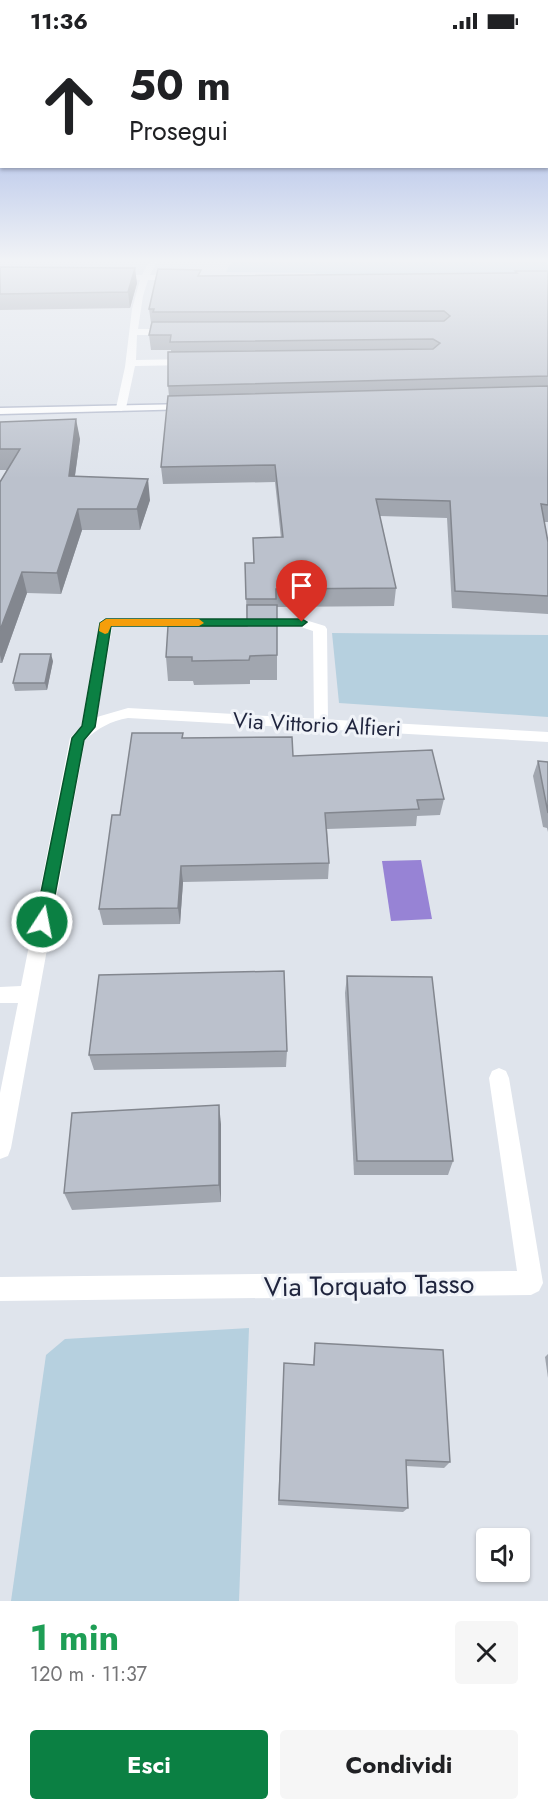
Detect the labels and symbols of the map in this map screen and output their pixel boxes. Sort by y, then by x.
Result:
pin [276,560,327,622]
street label: Via Vittorio Alfieri [232,704,402,744]
position arrow [10,890,74,954]
street label: Via Torquato Tasso [263,1264,475,1306]

